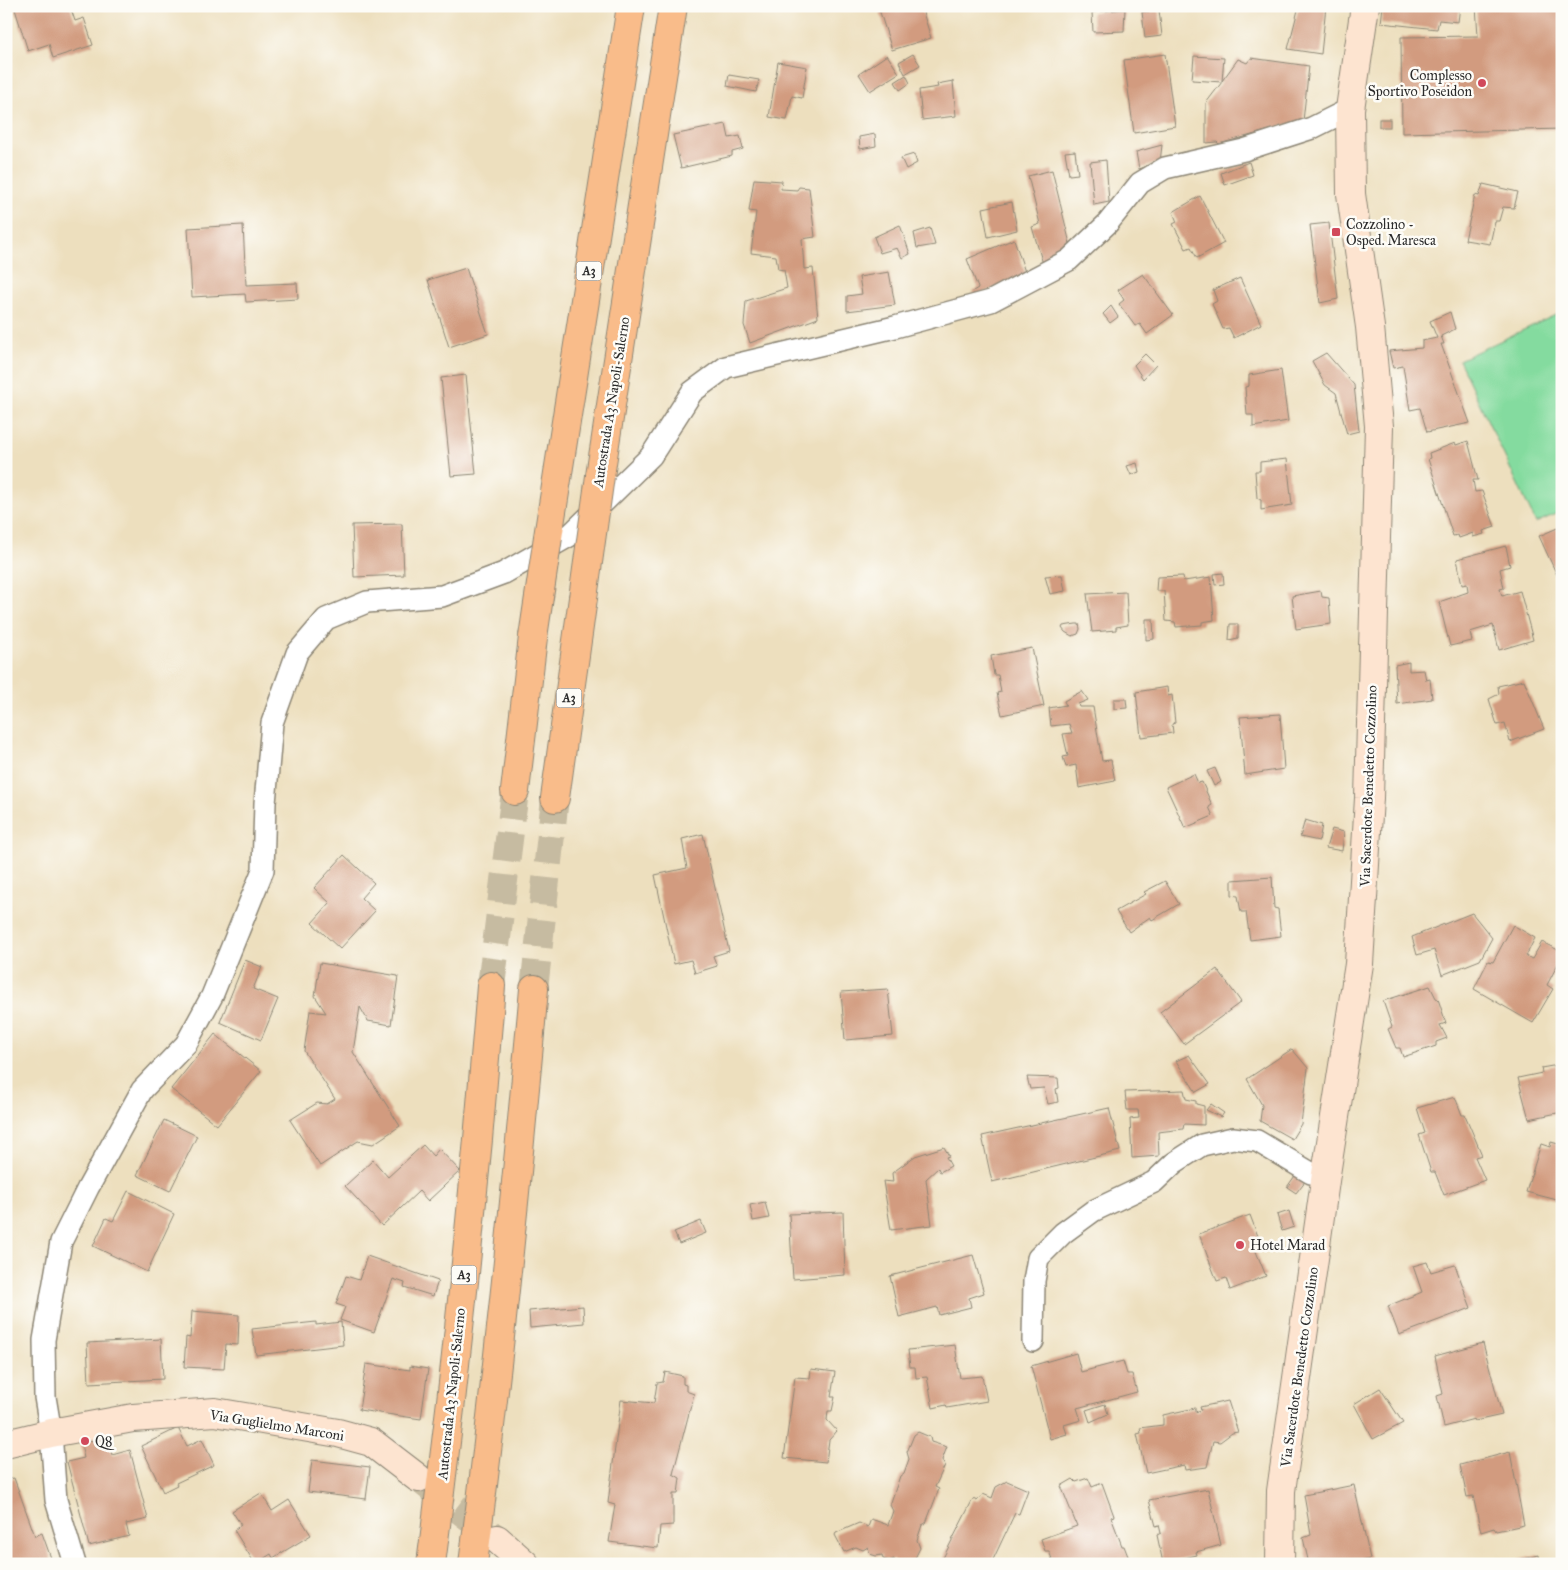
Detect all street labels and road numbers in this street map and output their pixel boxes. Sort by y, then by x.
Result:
road number: A3 [576,262,602,280]
street label: Autostrada A3 Napoli-Salerno [589,316,633,490]
street label: Via Sacerdote Benedetto Cozzolino [1356,685,1381,888]
road number: A3 [556,688,582,708]
road number: A3 [452,1266,476,1284]
street label: Via Sacerdote Benedetto Cozzolino [1277,1266,1322,1469]
street label: Autostrada A3 Napoli-Salerno [434,1307,469,1482]
street label: Via Guglielmo Marconi [208,1406,345,1445]

